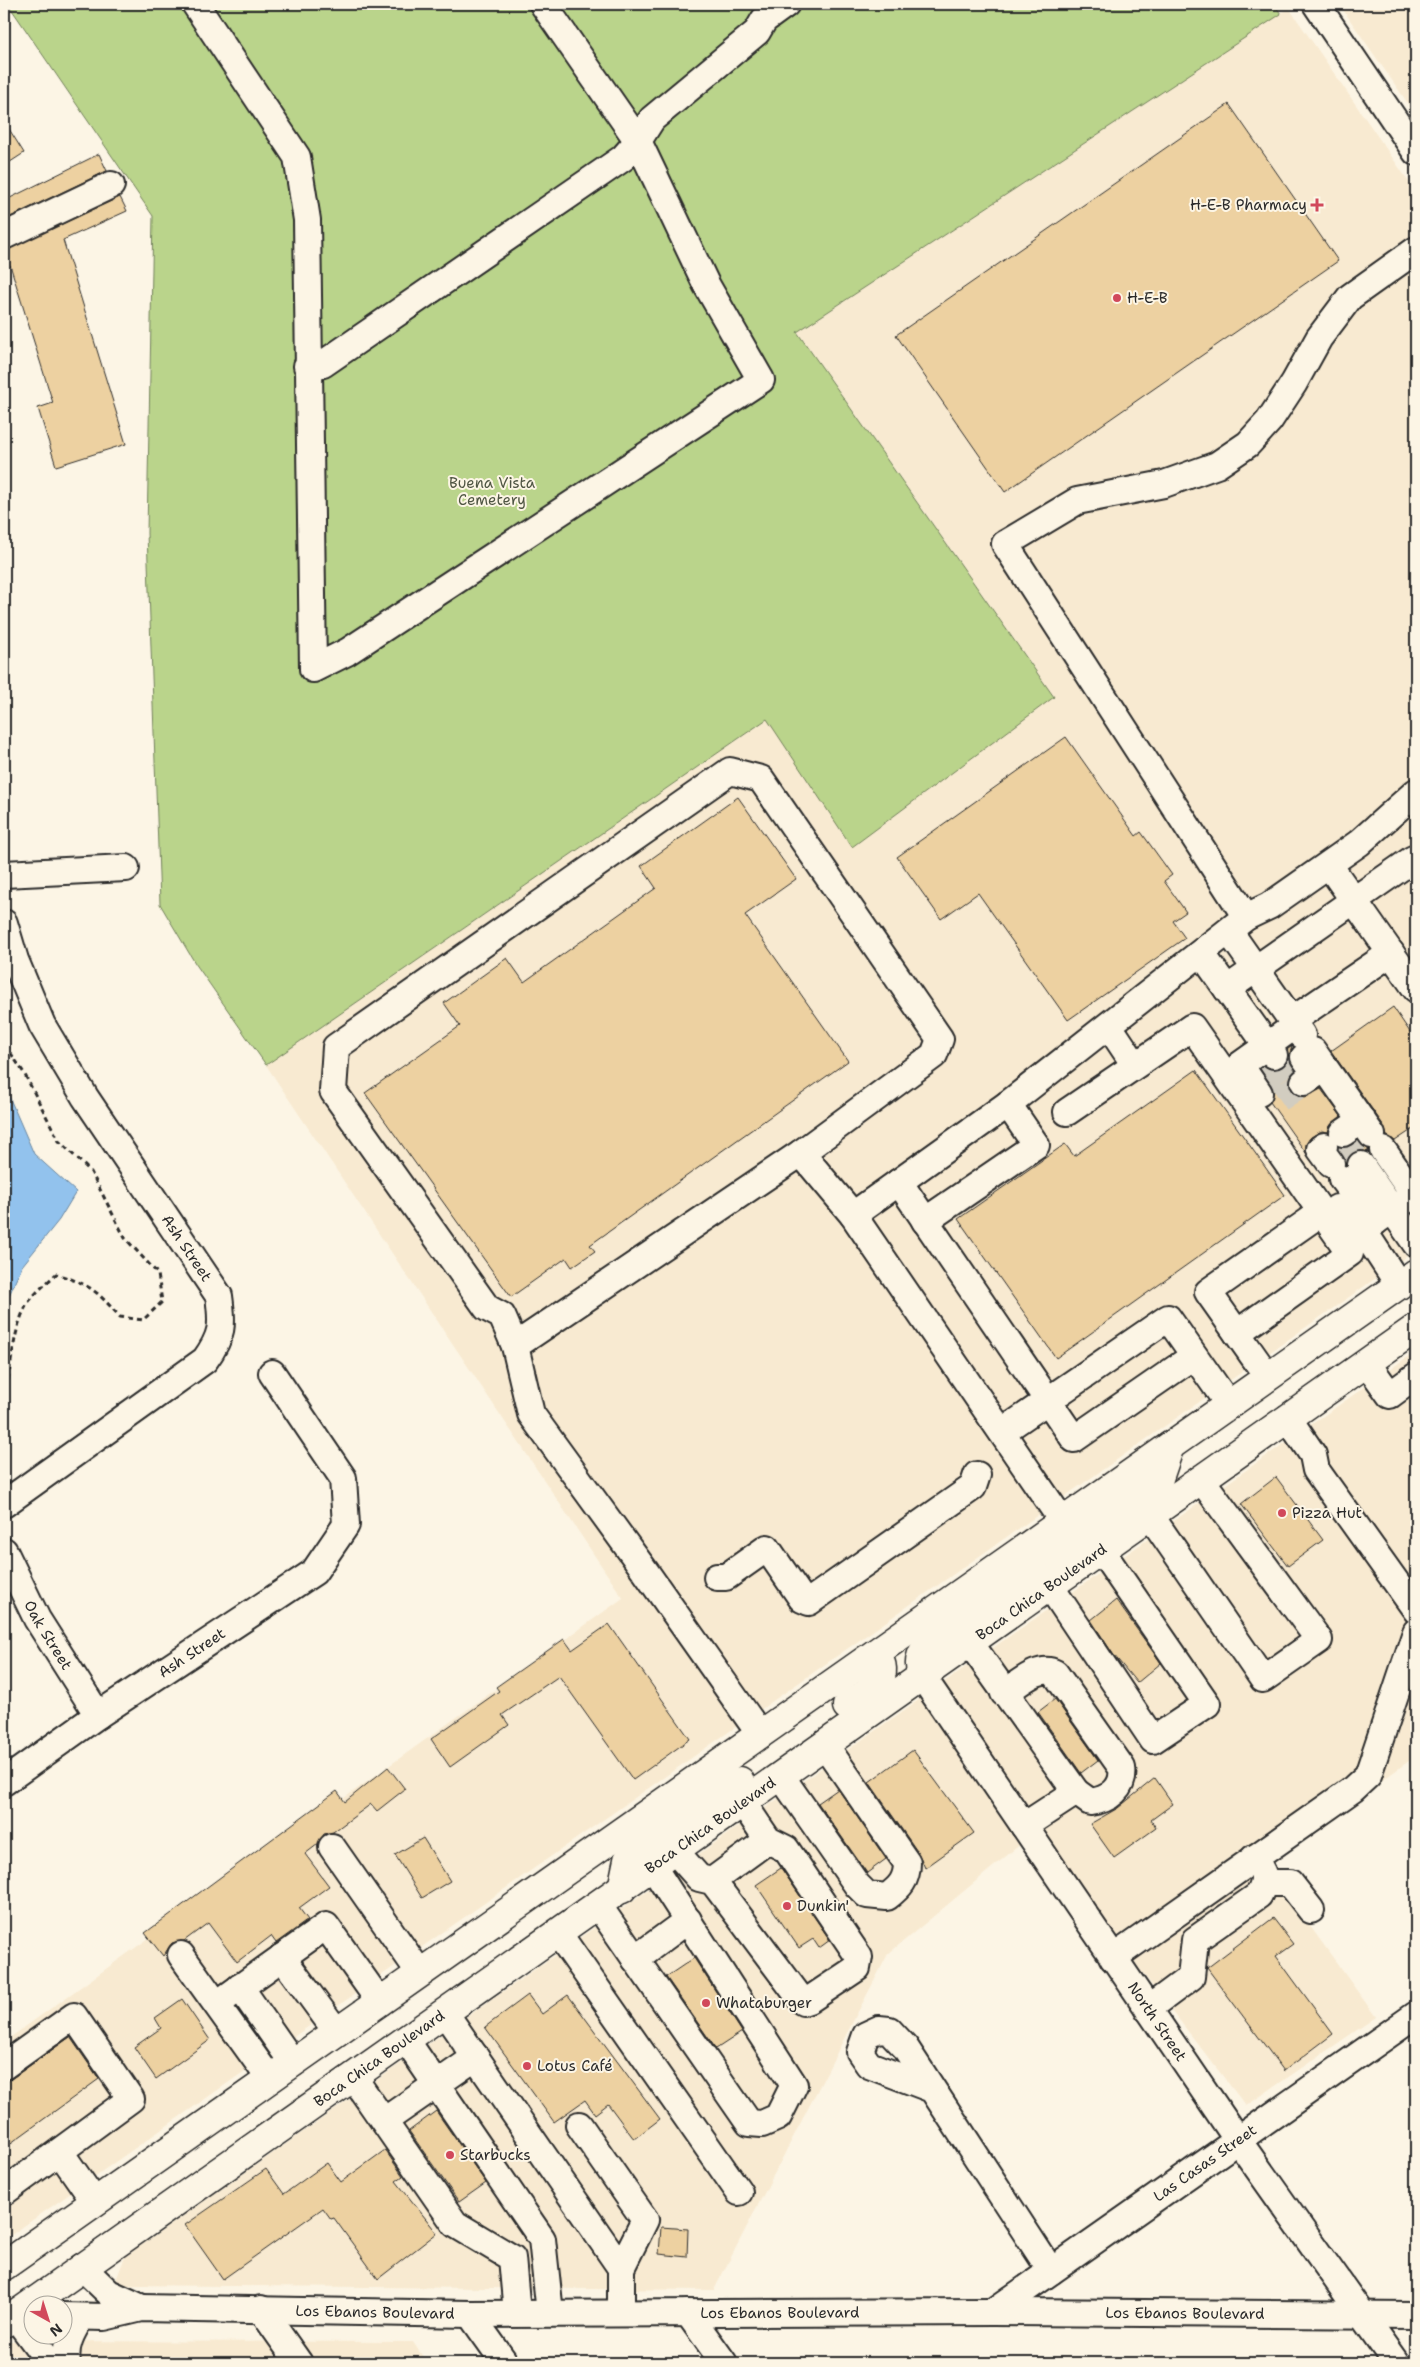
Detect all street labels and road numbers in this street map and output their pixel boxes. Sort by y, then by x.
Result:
street label: Ash Street [157,1211,216,1285]
street label: Boca Chica Boulevard [972,1539,1111,1645]
street label: Oak Street [19,1597,77,1674]
street label: Ash Street [154,1623,229,1682]
street label: Boca Chica Boulevard [641,1772,780,1878]
street label: North Street [1123,1978,1191,2065]
street label: Boca Chica Boulevard [310,2005,449,2112]
street label: Las Casas Street [1149,2120,1260,2206]
street label: Los Ebanos Boulevard [295,2301,455,2324]
street label: Los Ebanos Boulevard [700,2303,860,2323]
street label: Los Ebanos Boulevard [1105,2303,1265,2324]

